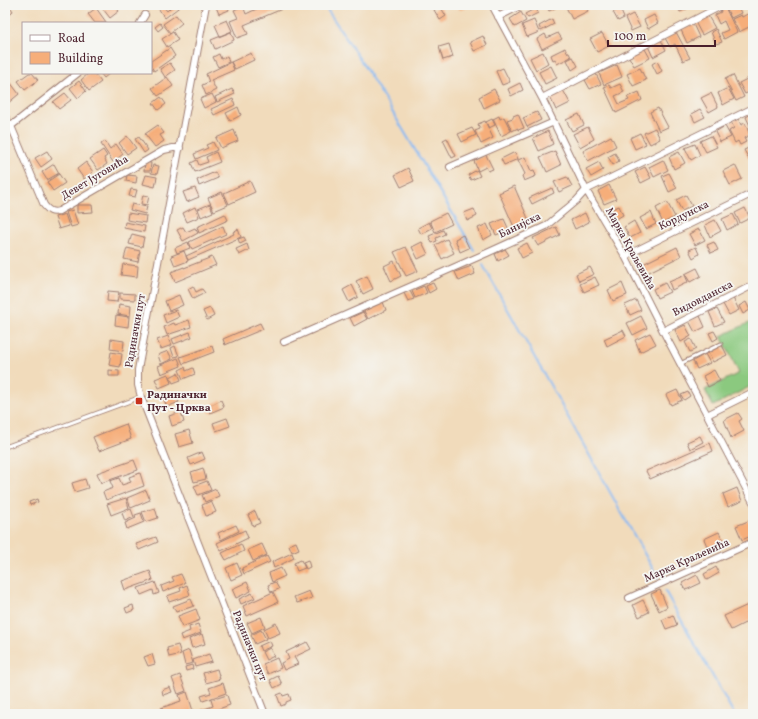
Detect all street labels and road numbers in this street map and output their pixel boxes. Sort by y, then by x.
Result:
street label: Девет Југовића [59,152,132,204]
street label: Кордунска [656,197,712,235]
street label: Марка Краљевића [601,205,659,293]
street label: Банијска [496,209,544,243]
street label: Видовданска [670,277,736,321]
street label: Радиначки пут [122,292,150,369]
street label: Марка Краљевића [642,535,732,587]
street label: Радиначки пут [228,608,270,684]

